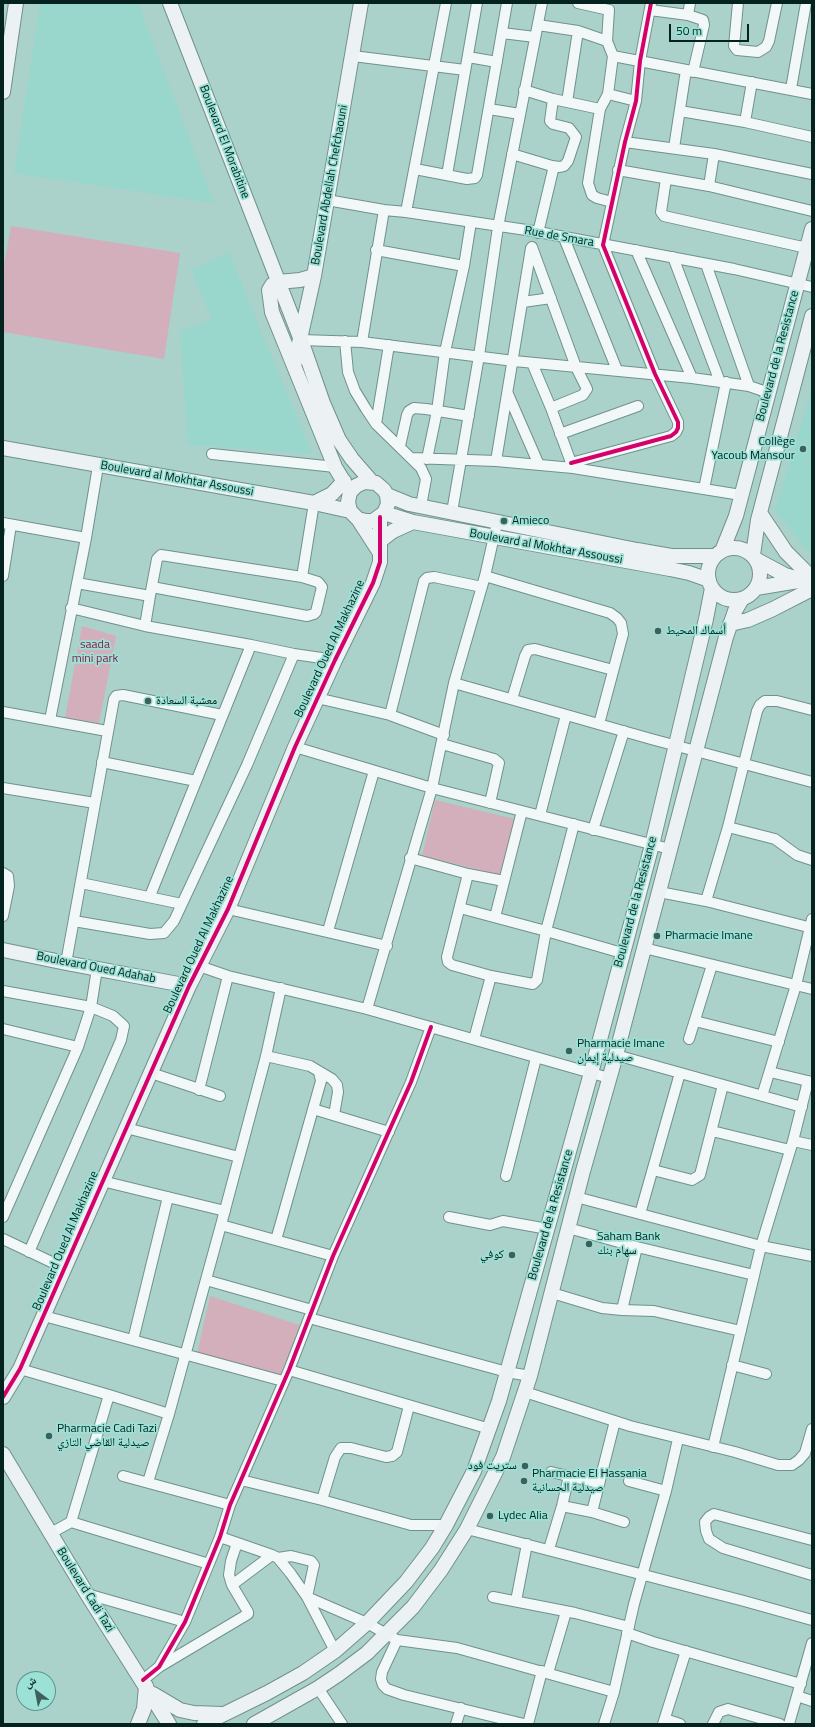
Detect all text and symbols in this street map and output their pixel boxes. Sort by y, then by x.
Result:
scale bar [671,16,751,42]
text: 50 m [676,21,702,40]
street label: Boulevard El Morabitine [196,83,252,201]
street label: Boulevard Abdellah Chefchaouni [309,104,351,266]
street label: Rue de Smara [523,224,595,250]
street label: Boulevard de la Resistance [754,289,802,423]
place label: Collège Yacoub Mansour [712,435,795,463]
marker: Collège Yacoub Mansour [798,444,808,454]
street label: Boulevard al Mokhtar Assoussi [99,458,255,500]
place label: Amieco [512,514,549,528]
marker: Amieco [499,516,509,526]
street label: Boulevard al Mokhtar Assoussi [468,526,624,568]
street label: Boulevard Oued Al Makhazine [292,578,368,720]
place label: أسماك المحيط [666,624,726,638]
marker: أسماك المحيط [653,626,663,636]
park label: saada mini park [72,638,118,666]
place label: معشبة السعادة [156,694,217,708]
marker: معشبة السعادة [143,696,153,706]
street label: Boulevard de la Resistance [612,835,660,969]
street label: Boulevard Oued Al Makhazine [161,874,237,1016]
place label: Pharmacie Imane [665,929,753,943]
marker: Pharmacie Imane [652,931,662,941]
street label: Boulevard Oued Adahab [35,949,157,987]
place label: Pharmacie Imane صيدلية إيمان [577,1037,665,1065]
marker: Pharmacie Imane صيدلية إيمان [564,1046,574,1056]
street label: Boulevard de la Resistance [525,1148,577,1282]
street label: Boulevard Oued Al Makhazine [30,1169,102,1313]
place label: Saham Bank سهام بنك [597,1230,660,1258]
marker: Saham Bank سهام بنك [584,1239,594,1249]
place label: كوفي [480,1248,504,1262]
marker: كوفي [507,1250,517,1260]
place label: Pharmacie Cadi Tazi صيدلية القاضي التازي [57,1422,157,1450]
marker: Pharmacie Cadi Tazi صيدلية القاضي التازي [44,1431,54,1441]
place label: ستريت فود [468,1459,517,1473]
marker: ستريت فود [520,1461,530,1471]
place label: Pharmacie El Hassania صيدلية الحسانية [532,1467,647,1495]
marker: Pharmacie El Hassania صيدلية الحسانية [519,1476,529,1486]
place label: Lydec Alia [498,1509,548,1523]
marker: Lydec Alia [485,1511,495,1521]
street label: Boulevard Cadi Tazi [53,1545,117,1635]
north arrow [16,1671,56,1711]
text: ش [21,1672,39,1692]

